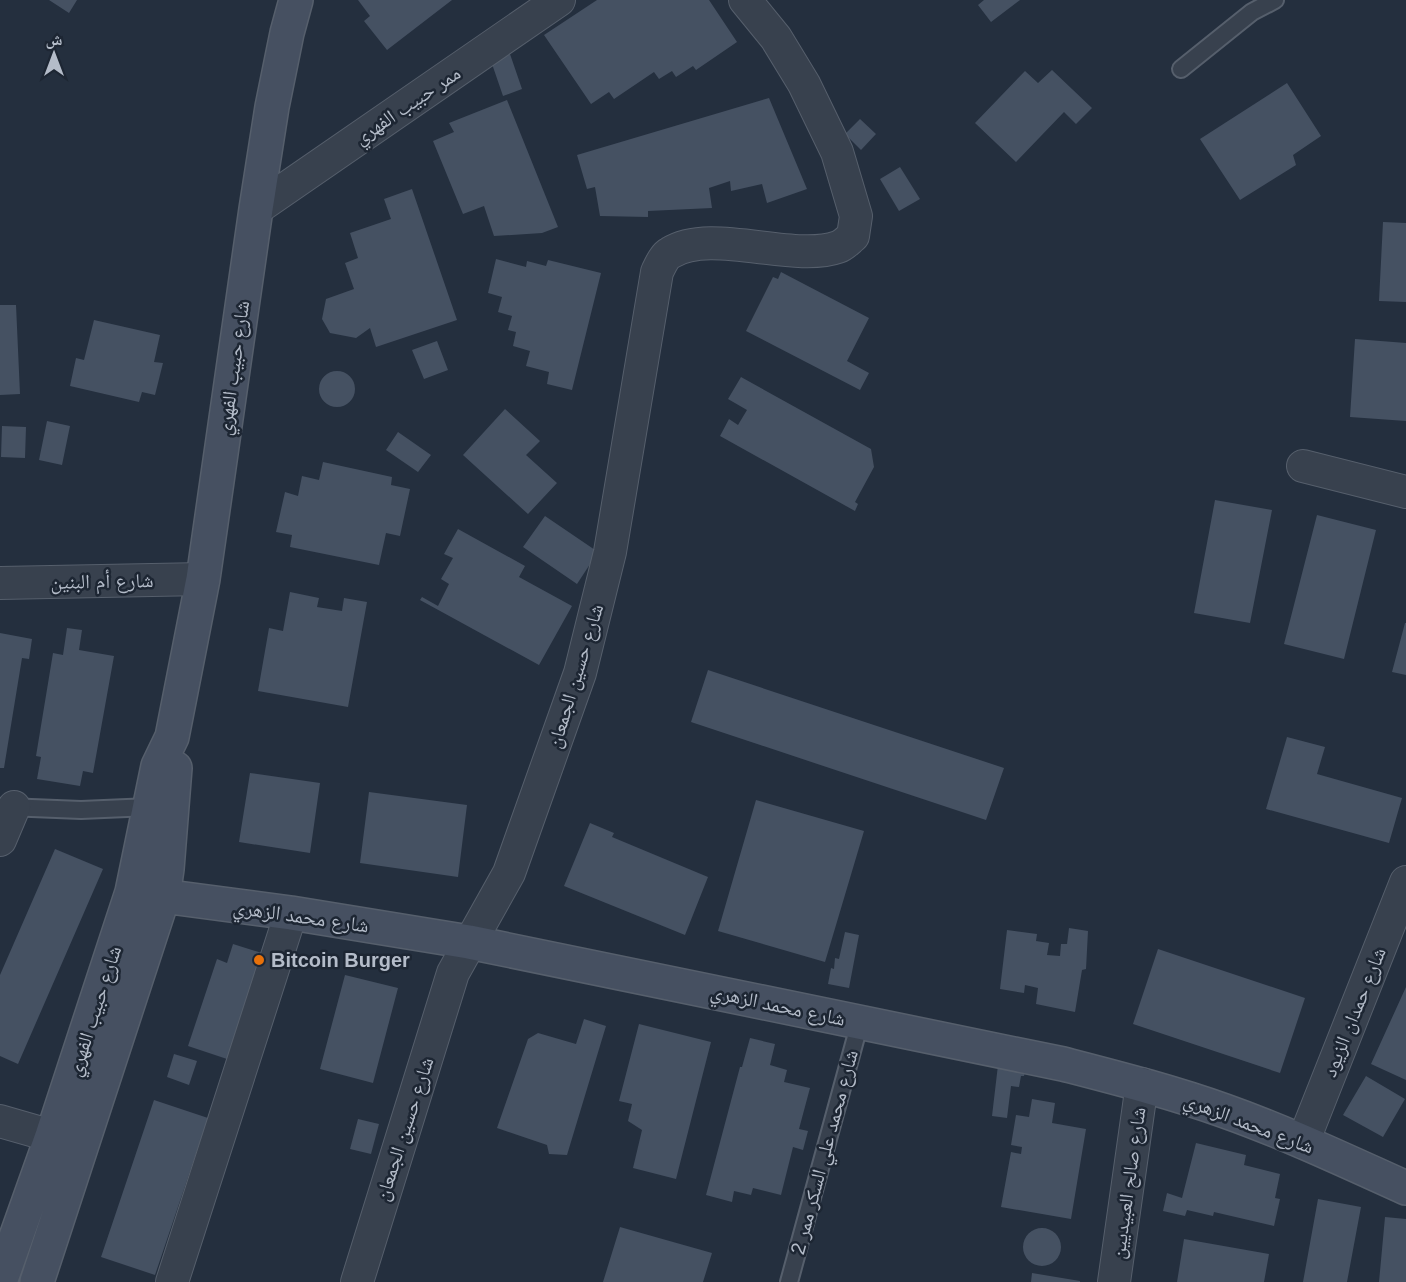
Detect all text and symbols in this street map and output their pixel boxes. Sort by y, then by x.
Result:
north arrow [24,24,84,84]
text: ش [46,31,63,49]
street label: ممر حبيب الفهري [350,61,467,153]
street label: شارع حبيب الفهري [213,299,258,438]
street label: شارع أم البنين [50,568,154,596]
street label: شارع حسين الجمعان [543,601,609,751]
street label: شارع محمد الزهري [231,896,370,941]
street label: شارع حبيب الفهري [63,943,130,1081]
street label: شارع حمدان الزيود [1318,944,1392,1081]
place label: Bitcoin Burger [271,949,410,971]
marker: Bitcoin Burger [252,953,266,967]
street label: شارع محمد الزهري [708,980,847,1035]
street label: شارع محمد علي السكر ممر 2 [786,1047,867,1258]
street label: شارع حسين الجمعان [370,1054,439,1204]
street label: شارع محمد الزهري [1179,1088,1317,1163]
street label: شارع صالح العبيديين [1106,1106,1152,1261]

